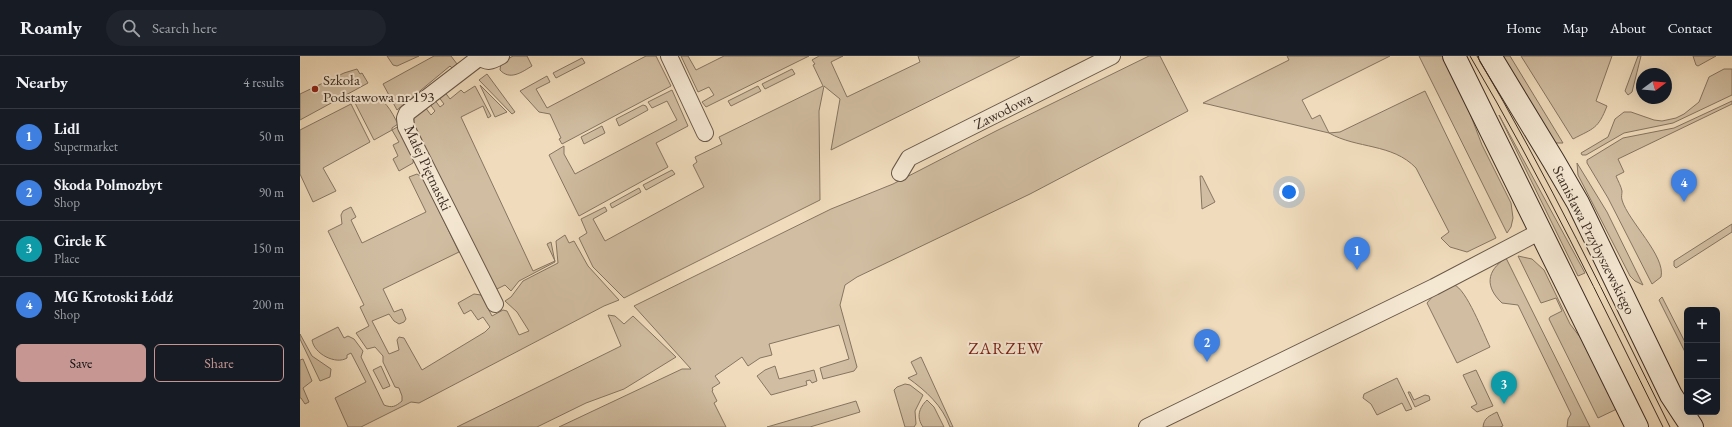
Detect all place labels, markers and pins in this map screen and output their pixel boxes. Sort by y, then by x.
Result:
place label: Szkoła Podstawowa nr 193 [323,70,434,106]
marker: Szkoła Podstawowa nr 193 [310,84,320,94]
pin: 4 [1671,169,1697,202]
pin: 1 [1344,237,1370,270]
pin: 2 [1194,329,1220,362]
pin: 3 [1491,371,1517,404]

